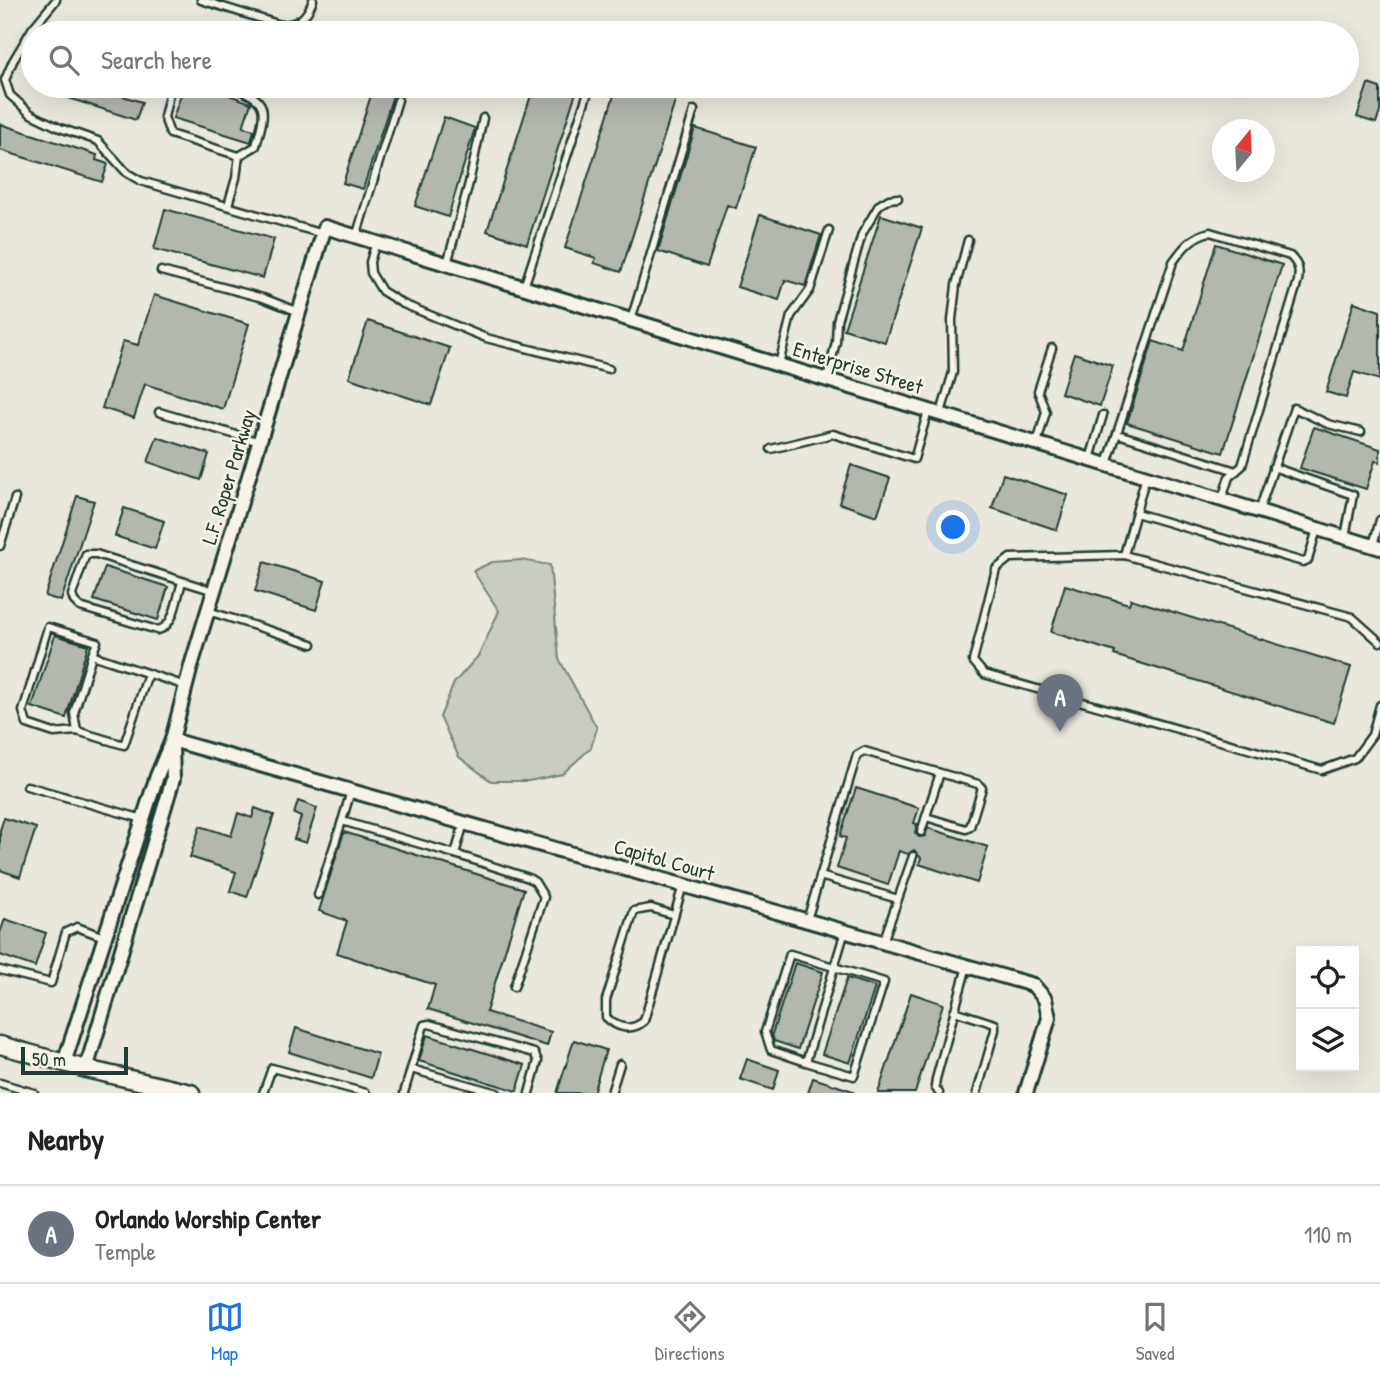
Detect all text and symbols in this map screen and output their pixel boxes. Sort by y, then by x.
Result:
search box [21,21,1359,98]
icon: search [45,41,83,79]
text: Search here [101,42,212,77]
north arrow [1212,119,1275,182]
street label: Enterprise Street [790,334,927,401]
street label: L.F. Roper Parkway [194,406,263,548]
your location [936,510,970,544]
pin: A [1037,674,1083,732]
street label: Capitol Court [611,831,718,888]
map controls [1296,946,1359,1072]
button: locate [1296,946,1359,1009]
button: layers [1296,1009,1359,1072]
scale bar [21,1044,128,1076]
text: 50 m [32,1046,66,1072]
text: Nearby [28,1119,104,1159]
text: Orlando Worship Center [95,1201,321,1236]
text: A [45,1219,57,1250]
text: 110 m [1304,1219,1352,1250]
text: Temple [95,1236,156,1267]
tab: Map [206,1298,244,1366]
tab: Directions [655,1298,725,1366]
tab: Saved [1136,1298,1174,1366]

